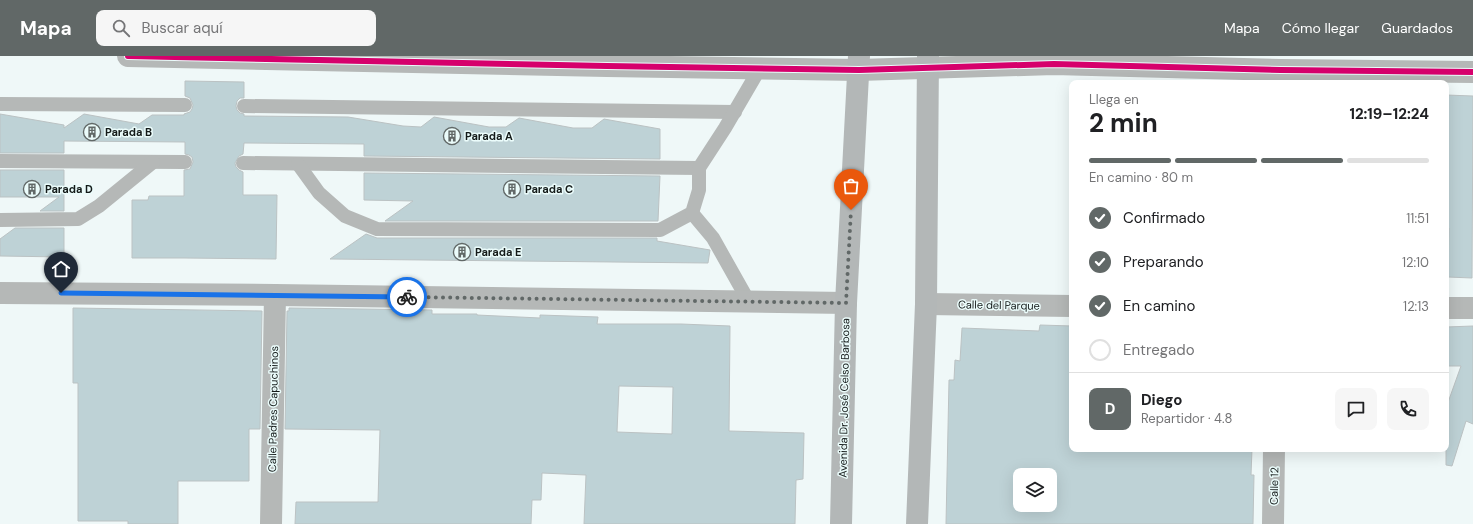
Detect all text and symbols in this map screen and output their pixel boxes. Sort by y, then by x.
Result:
search box [96,10,376,46]
text: Mapa [20,16,72,41]
icon: search [110,17,132,39]
text: Buscar aquí [142,18,223,38]
text: Mapa [1224,19,1260,37]
text: Cómo llegar [1282,19,1359,37]
text: Guardados [1381,19,1453,37]
text: Llega en [1089,91,1139,108]
text: 12:19–12:24 [1349,104,1429,124]
text: 2 min [1089,106,1158,140]
building icon: Parada B [82,122,102,142]
place label: Parada B [105,125,152,139]
building icon: Parada A [442,126,462,146]
place label: Parada A [465,129,513,143]
pin [834,169,868,210]
text: En camino · 80 m [1089,169,1193,186]
icon: bag [840,175,862,197]
building icon: Parada D [22,179,42,199]
building icon: Parada C [502,179,522,199]
place label: Parada D [45,182,93,196]
place label: Parada C [525,182,573,196]
icon: check [1089,207,1111,229]
text: Confirmado [1123,208,1205,228]
text: 11:51 [1406,210,1429,227]
building icon: Parada E [452,242,472,262]
place label: Parada E [475,245,521,259]
icon: check [1089,251,1111,273]
pin [44,252,78,293]
text: Preparando [1123,252,1204,272]
text: 12:10 [1402,254,1429,271]
icon: home [50,258,72,280]
courier [387,277,427,317]
icon: bike [396,286,418,308]
icon: check [1089,295,1111,317]
text: En camino [1123,296,1195,316]
street label: Calle del Parque [958,297,1040,313]
text: 12:13 [1403,298,1429,315]
street label: Avenida Dr. José Celso Barbosa [836,318,852,478]
text: Entregado [1123,340,1195,360]
street label: Calle Padres Capuchinos [265,346,281,472]
button: chat [1335,388,1377,430]
button: phone [1387,388,1429,430]
text: Diego [1141,390,1182,410]
text: D [1105,399,1115,419]
text: Repartidor · 4.8 [1141,410,1232,427]
street label: Calle 12 [1267,467,1281,505]
map controls [1013,468,1057,512]
button: layers [1013,468,1057,512]

